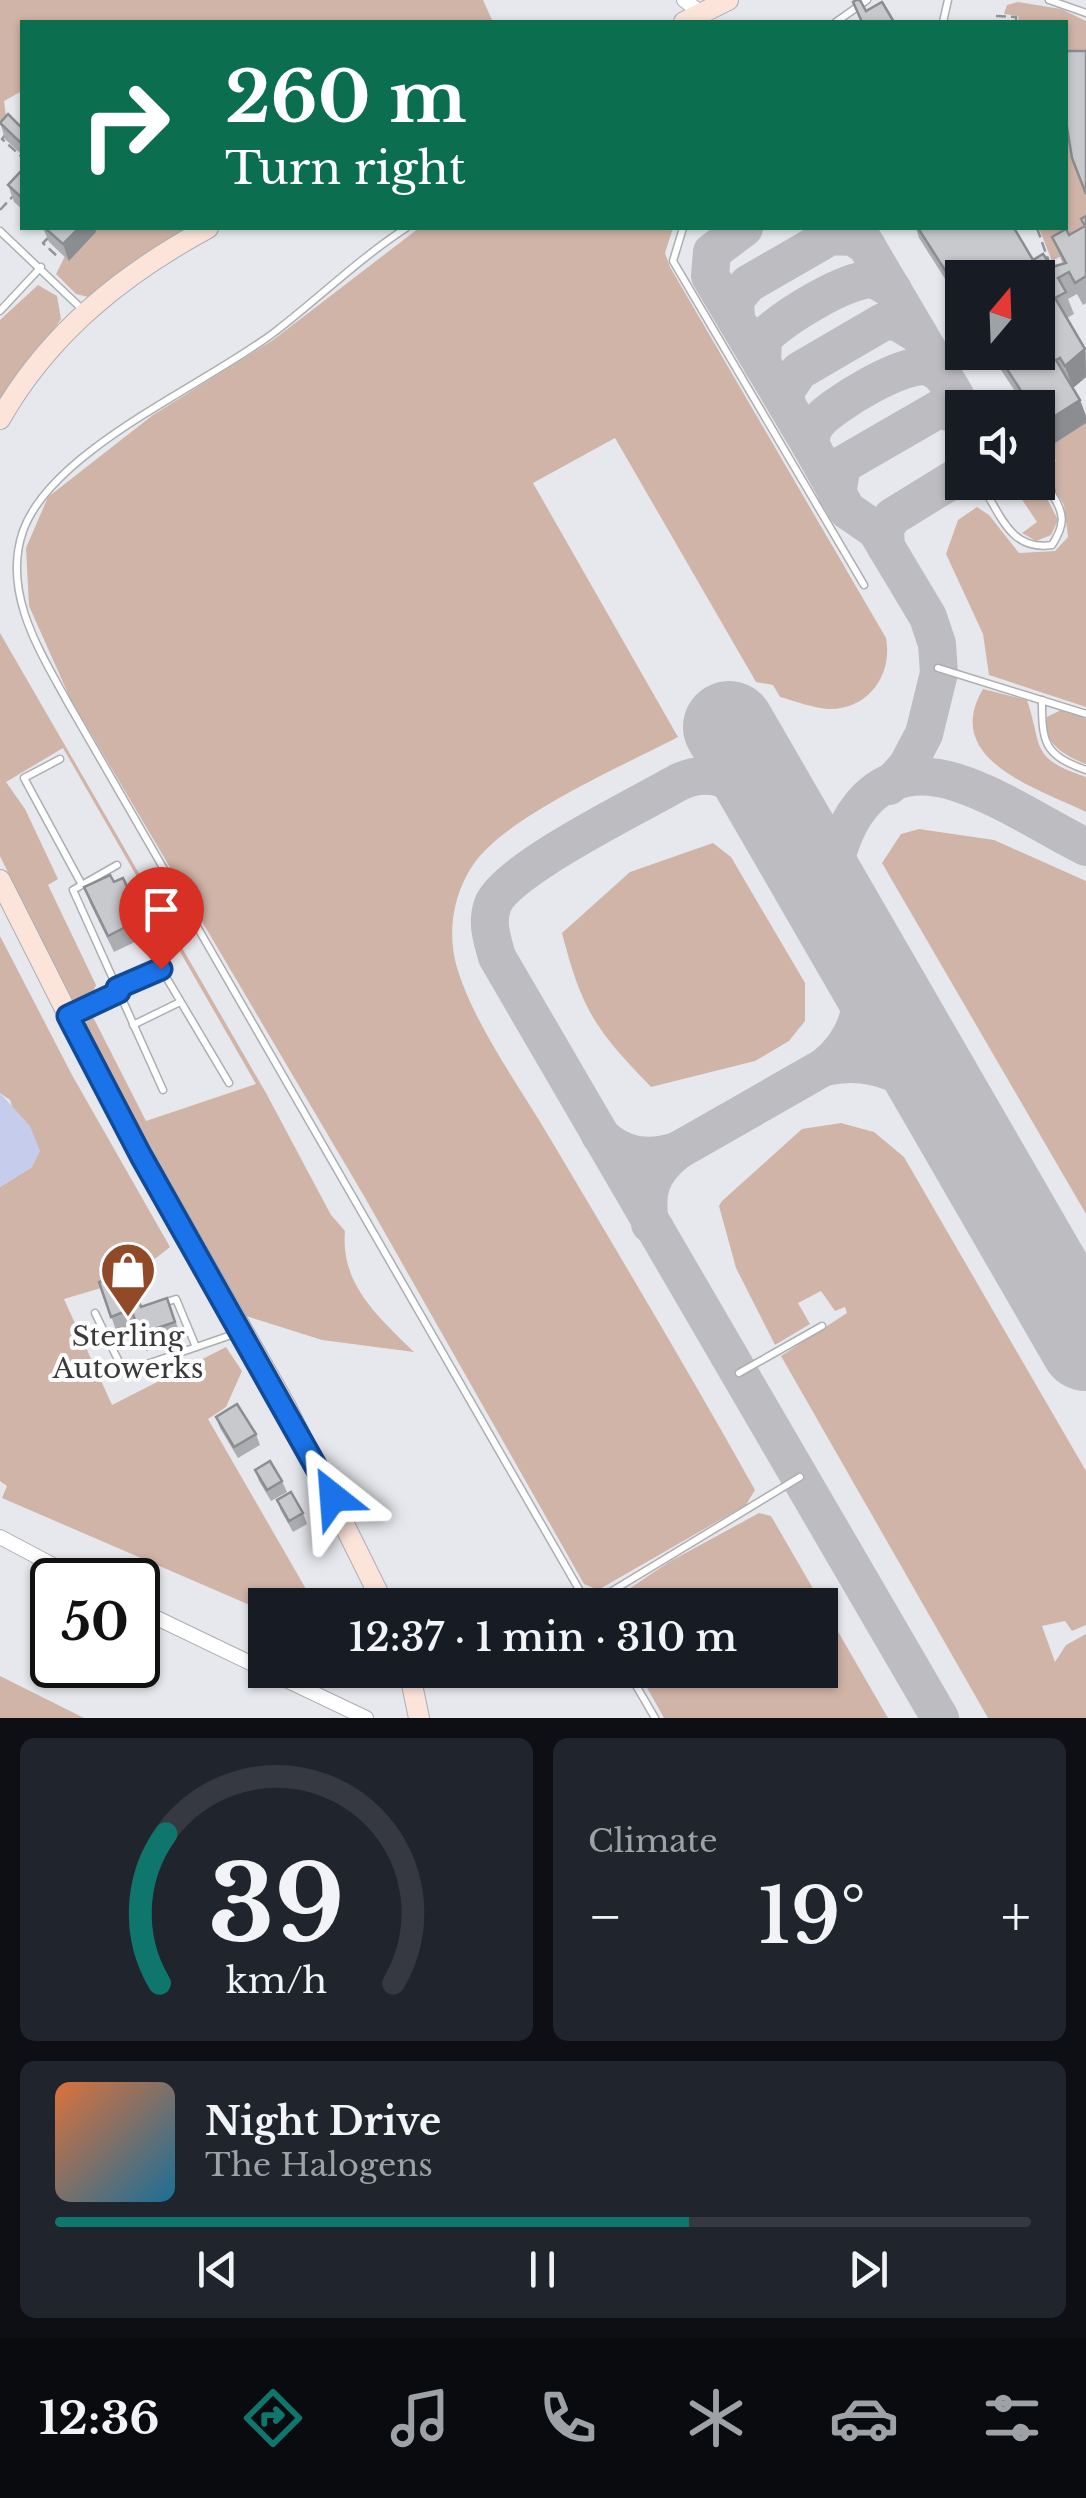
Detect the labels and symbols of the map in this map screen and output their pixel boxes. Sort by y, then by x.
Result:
north arrow [945,260,1055,370]
pin [119,867,204,970]
shop icon: Sterling Autowerks [98,1240,158,1319]
place label: Sterling Autowerks [51,1319,204,1386]
position arrow [281,1445,385,1549]
speed limit sign: 50 [30,1558,160,1688]

